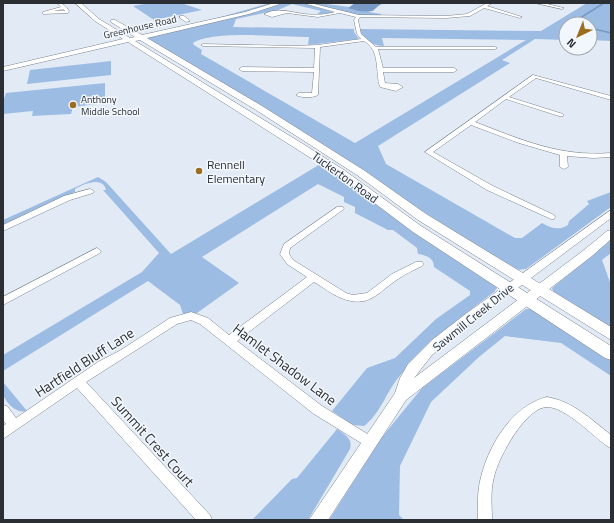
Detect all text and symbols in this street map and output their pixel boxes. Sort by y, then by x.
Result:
street label: Greenhouse Road [102,11,178,43]
north arrow [558,16,598,56]
text: N [563,35,579,52]
place label: Anthony Middle School [81,92,140,119]
marker: Anthony Middle School [68,100,78,110]
street label: Tuckerton Road [308,146,382,208]
place label: Rennell Elementary [207,155,265,188]
marker: Rennell Elementary [194,166,204,176]
street label: Sawmill Creek Drive [428,278,518,356]
street label: Hamlet Shadow Lane [229,318,341,410]
street label: Hartfield Bluff Lane [30,322,138,402]
street label: Summit Crest Court [107,391,199,491]

